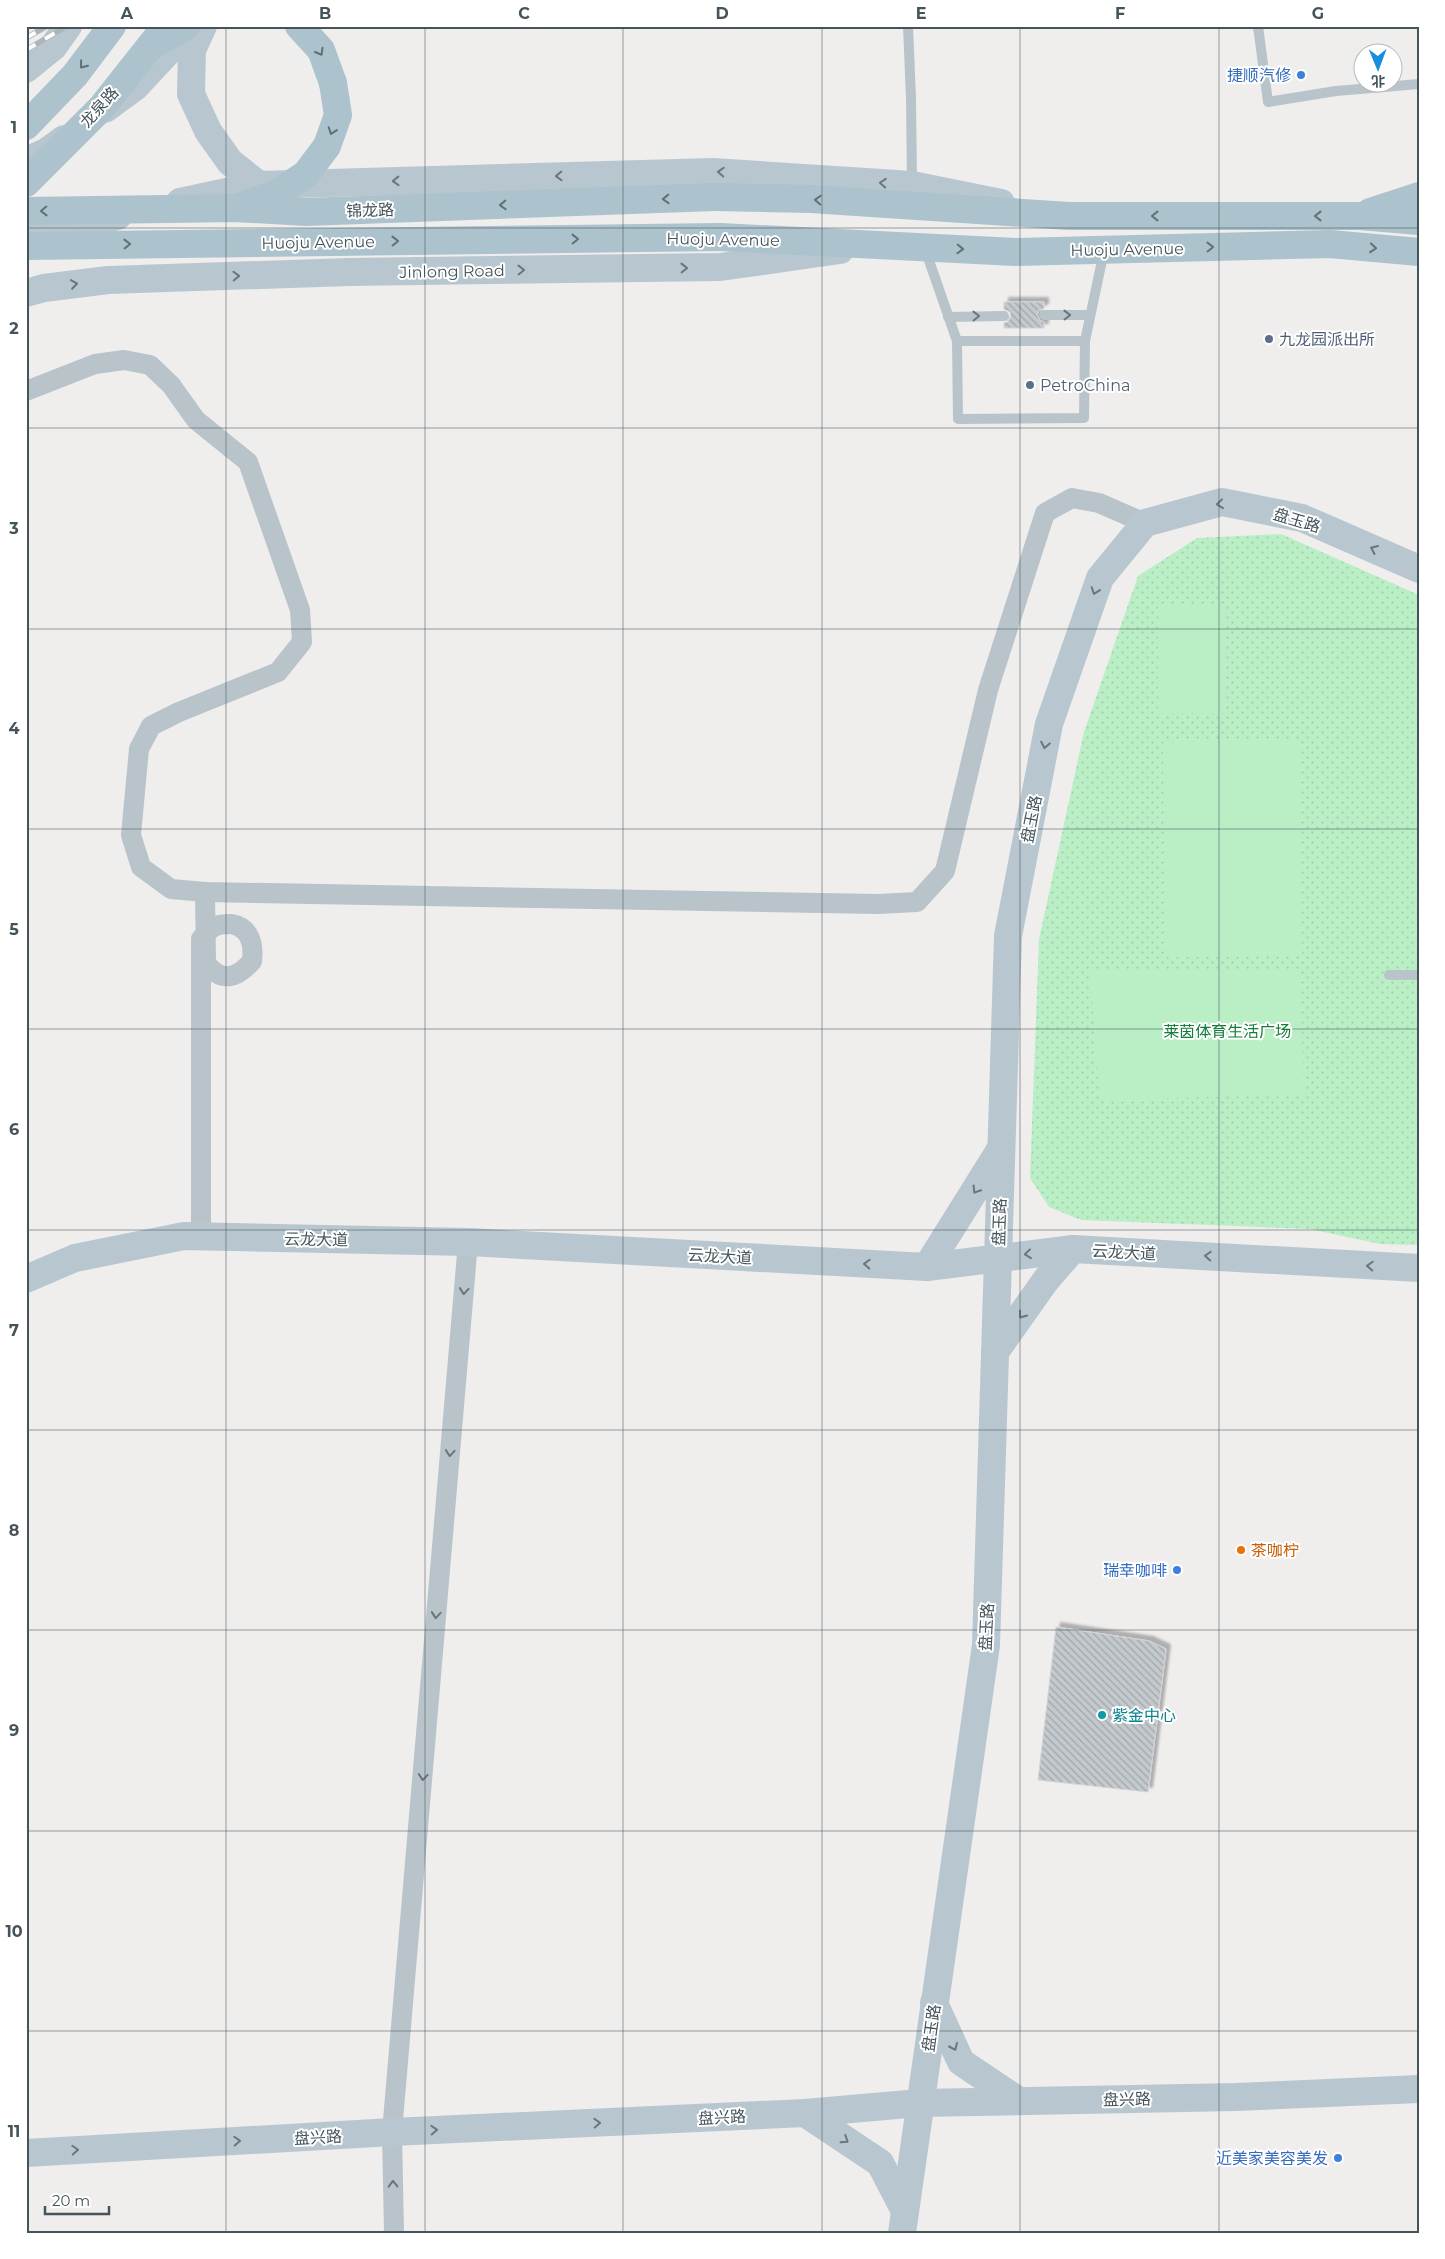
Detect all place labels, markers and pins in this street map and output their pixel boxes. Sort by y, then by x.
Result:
place label: 捷顺汽修 [1227,66,1291,85]
marker: 捷顺汽修 [1295,69,1307,81]
place label: 九龙园派出所 [1279,330,1375,349]
marker: 九龙园派出所 [1263,333,1275,345]
place label: PetroChina [1040,376,1130,395]
marker: PetroChina [1024,379,1036,391]
place label: 茶咖柠 [1251,1541,1299,1560]
marker: 茶咖柠 [1235,1544,1247,1556]
place label: 瑞幸咖啡 [1103,1561,1167,1580]
marker: 瑞幸咖啡 [1171,1564,1183,1576]
place label: 紫金中心 [1112,1706,1176,1725]
marker: 紫金中心 [1096,1709,1108,1721]
place label: 近美家美容美发 [1216,2149,1328,2168]
marker: 近美家美容美发 [1332,2152,1344,2164]

